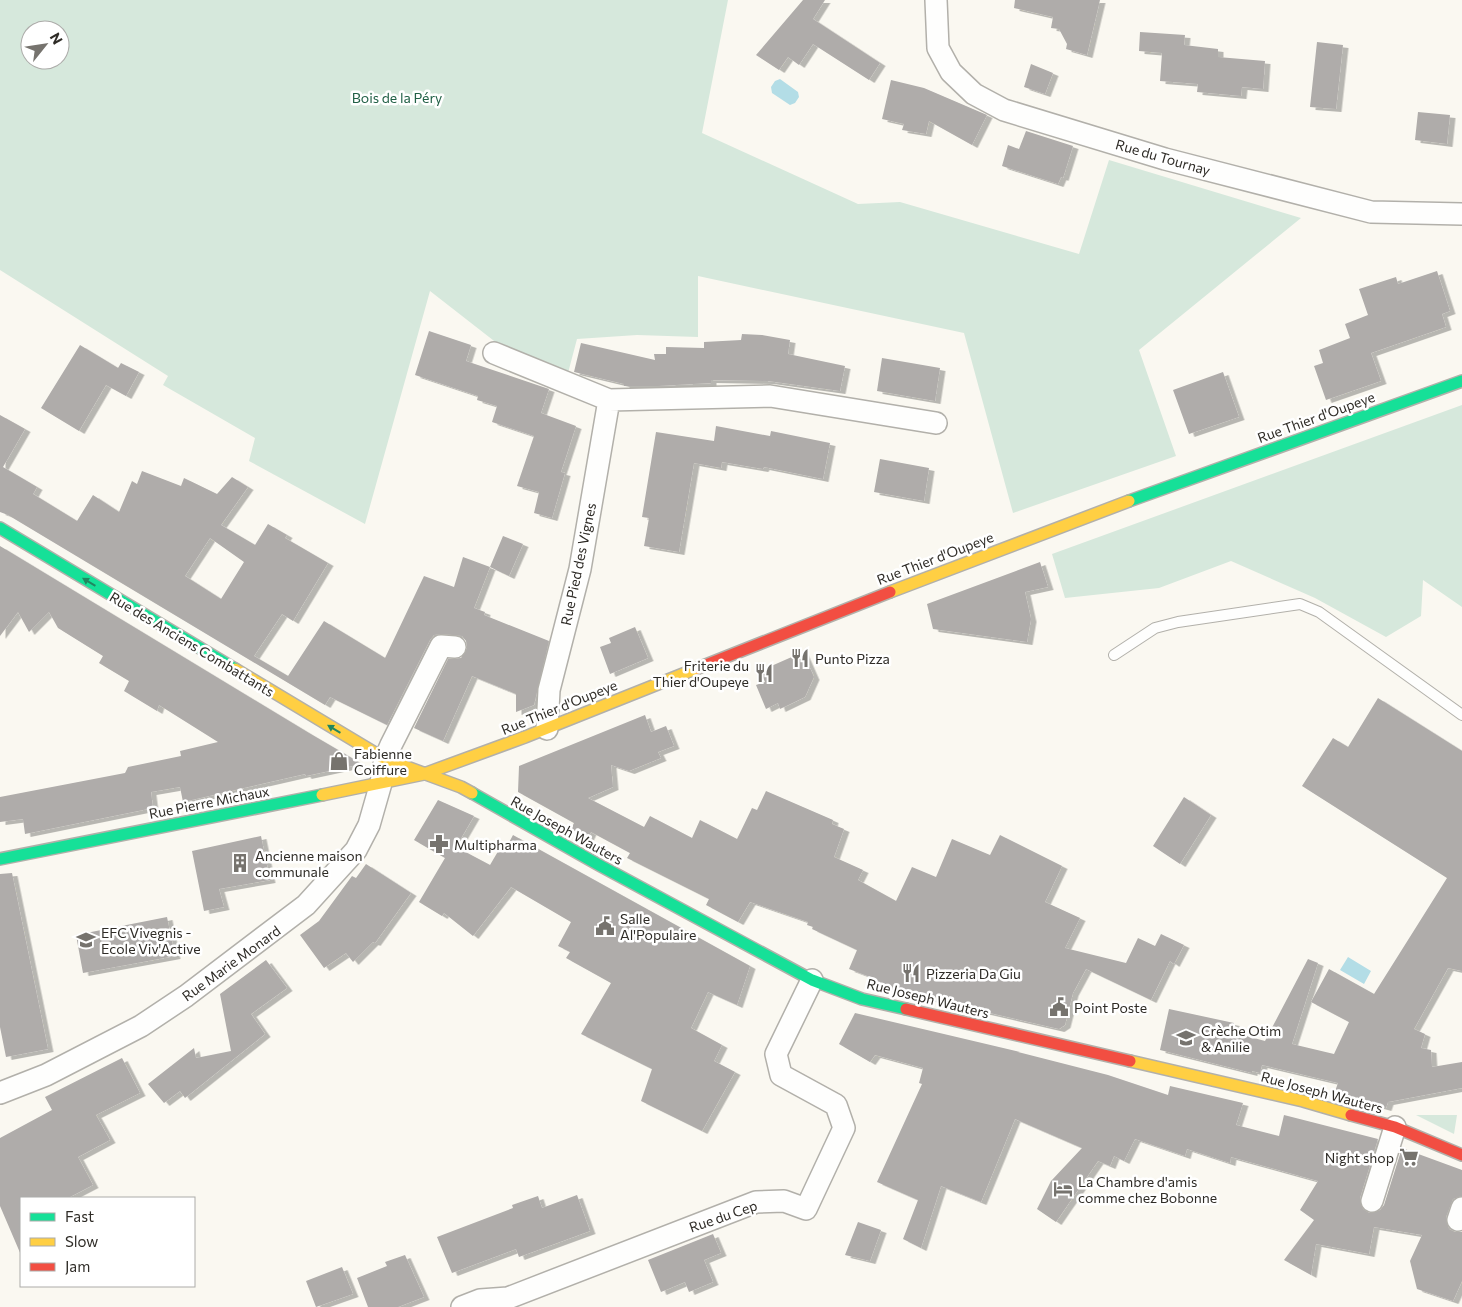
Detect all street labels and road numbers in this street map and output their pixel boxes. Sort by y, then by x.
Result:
street label: Rue du Tournay [1114,135,1212,179]
street label: Rue Thier d'Oupeye [1255,388,1377,446]
street label: Rue Pied des Vignes [557,501,599,627]
street label: Rue Thier d'Oupeye [874,528,996,588]
street label: Rue des Anciens Combattants [107,588,277,700]
street label: Rue Thier d'Oupeye [499,676,619,738]
street label: Rue Pierre Michaux [147,782,271,822]
street label: Rue Joseph Wauters [508,792,626,868]
street label: Rue Marie Monard [178,922,284,1004]
street label: Rue Joseph Wauters [865,975,991,1021]
street label: Rue Joseph Wauters [1259,1068,1385,1116]
street label: Rue du Cep [687,1196,759,1236]

